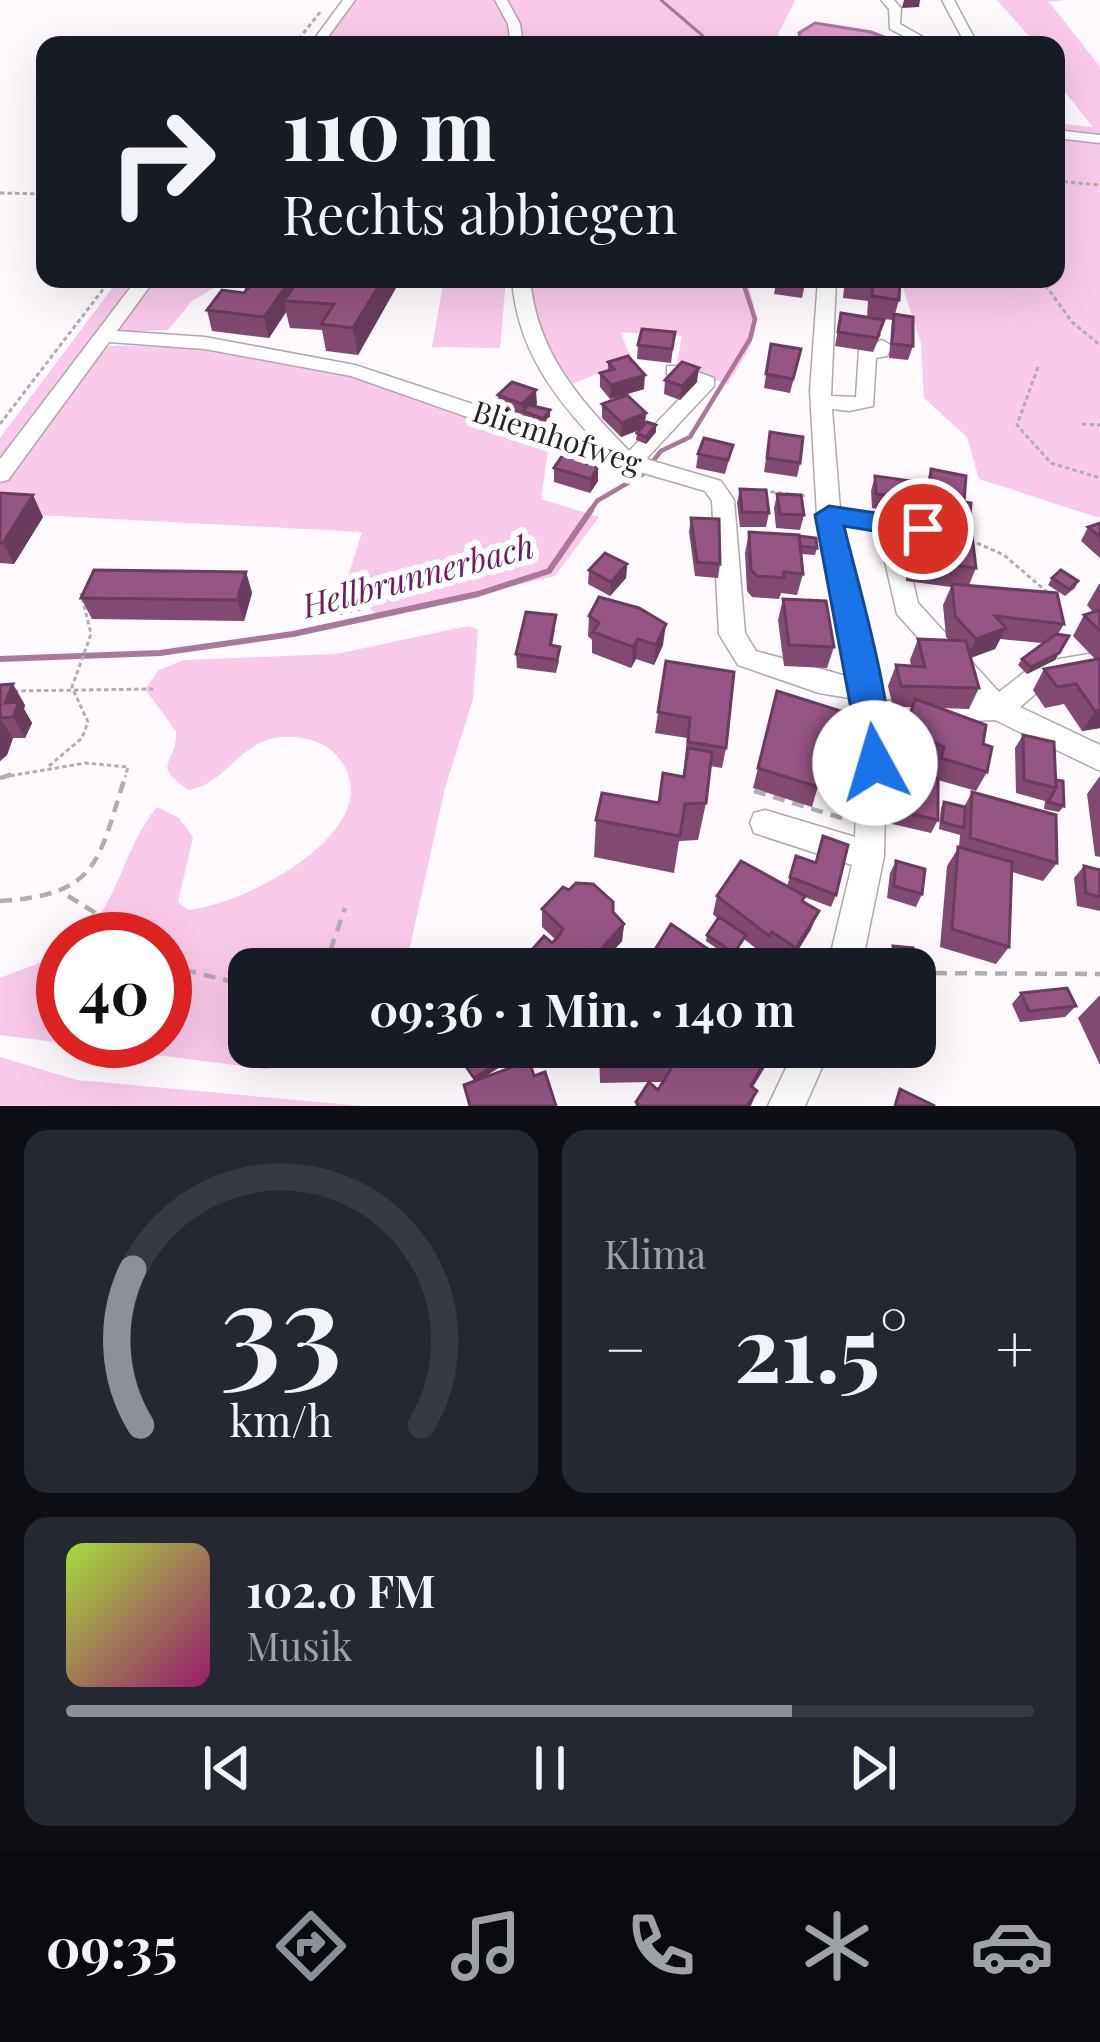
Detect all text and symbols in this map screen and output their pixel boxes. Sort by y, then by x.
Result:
text: 110 m [282,70,496,182]
icon: right [84,84,240,240]
text: Rechts abbiegen [282,177,677,249]
street label: Bliemhofweg [468,390,647,482]
pin [872,478,974,580]
icon: arrive [890,496,956,562]
water label: Hellbrunnerbach [295,522,538,627]
position arrow [812,700,938,826]
speed limit sign: 40 [36,912,192,1068]
text: 09:36 · 1 Min. · 140 m [369,978,795,1038]
text: Klima [604,1227,706,1279]
text: 33 [220,1239,342,1405]
text: 21.5° [734,1286,908,1406]
text: − [604,1303,647,1391]
text: + [995,1303,1034,1391]
text: km/h [230,1390,332,1447]
text: 102.0 FM [246,1559,436,1619]
text: Musik [246,1619,353,1671]
icon: previous [194,1735,260,1801]
icon: pause [517,1735,583,1801]
icon: next [840,1735,906,1801]
icon: directions [269,1904,353,1988]
icon: music [444,1904,528,1988]
icon: phone [619,1904,703,1988]
icon: climate [795,1904,879,1988]
icon: car [970,1904,1054,1988]
text: 09:35 [46,1910,177,1982]

